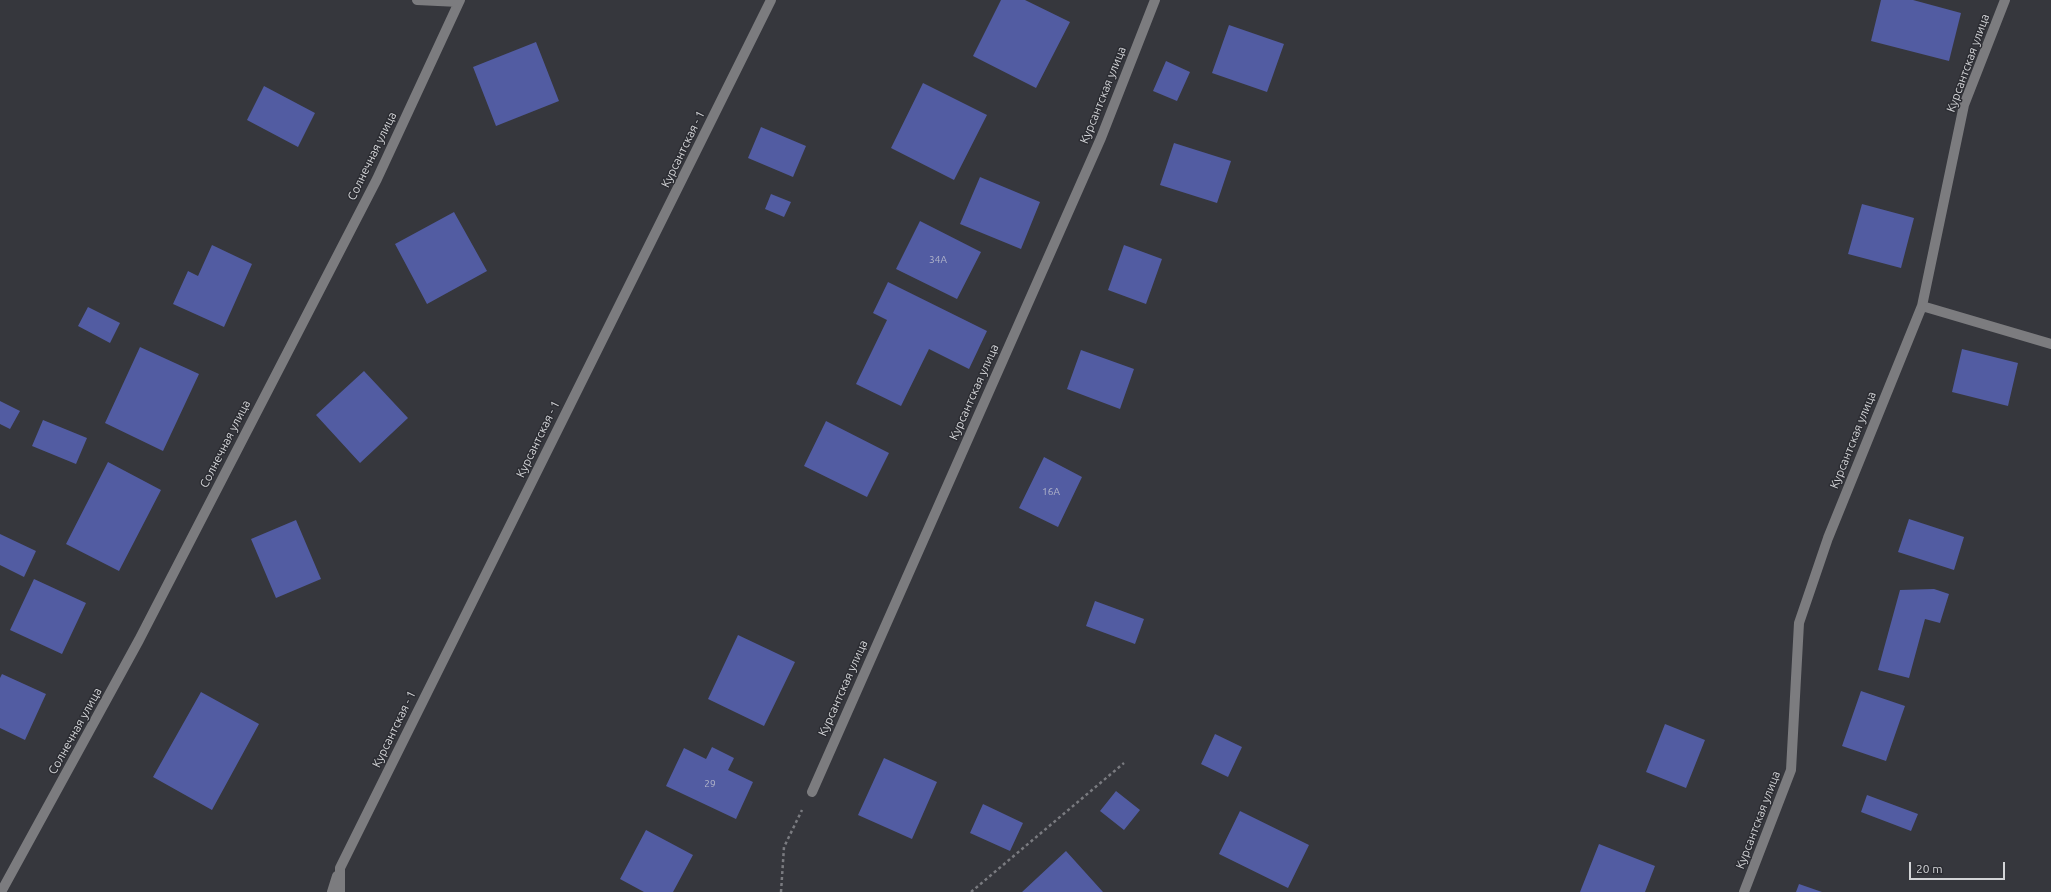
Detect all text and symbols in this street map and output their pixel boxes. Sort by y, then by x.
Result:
street label: Курсантская улица [1943,12,1993,114]
street label: Курсантская улица [1077,44,1129,146]
street label: Курсантская - 1 [658,108,708,190]
street label: Солнечная улица [344,109,400,203]
house number: 34А [929,254,947,266]
street label: Курсантская улица [946,342,1002,442]
street label: Курсантская улица [1827,389,1879,491]
street label: Солнечная улица [197,398,253,490]
street label: Курсантская - 1 [513,398,563,480]
house number: 16А [1042,486,1060,498]
street label: Курсантская улица [815,638,871,738]
street label: Солнечная улица [45,685,105,777]
street label: Курсантская - 1 [369,688,419,770]
street label: Курсантская улица [1733,769,1783,871]
house number: 29 [704,778,716,790]
scale bar [1911,854,2007,880]
text: 20 m [1916,862,1943,875]

